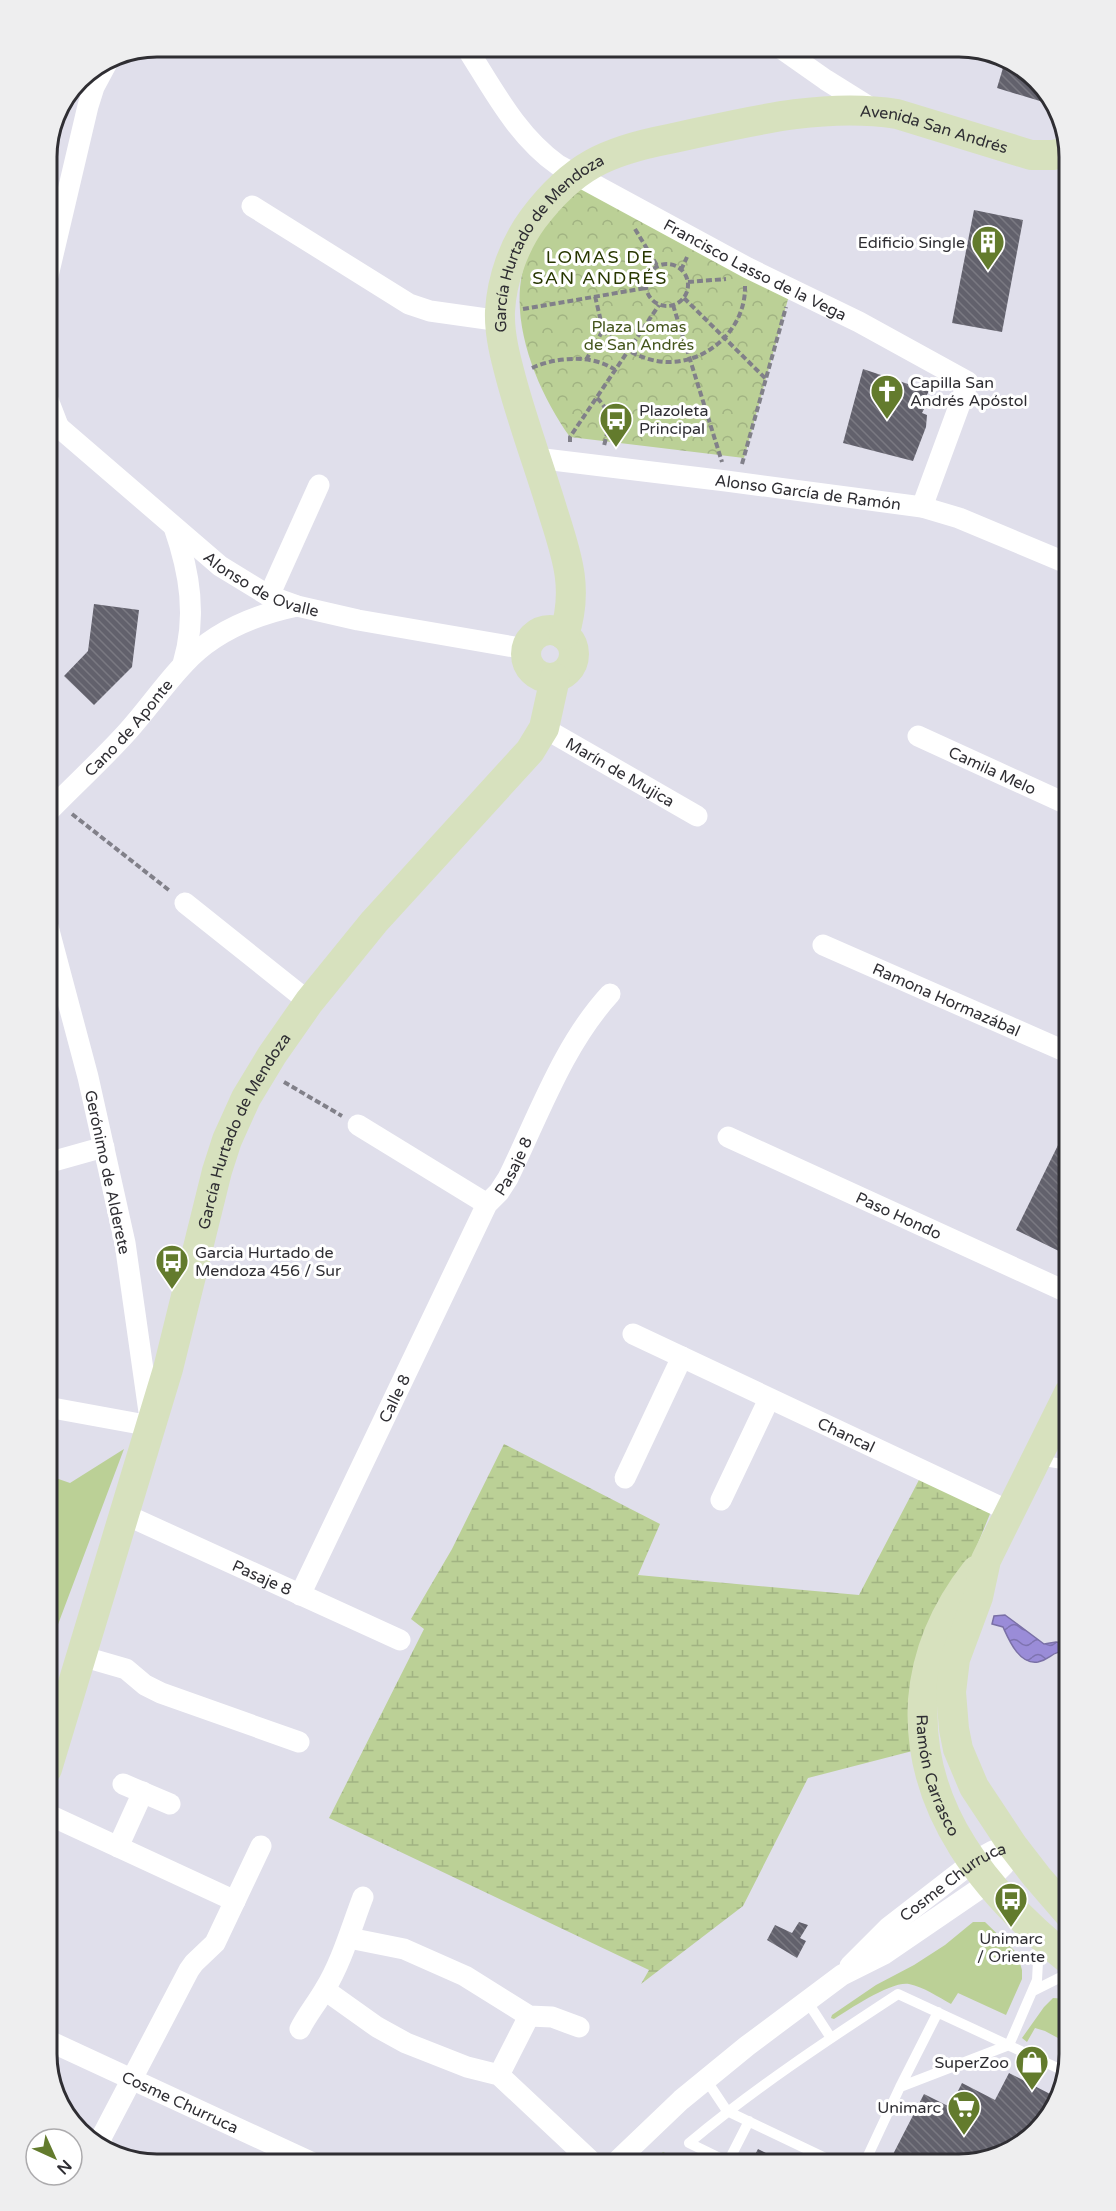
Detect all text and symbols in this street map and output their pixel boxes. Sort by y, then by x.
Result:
street label: Avenida San Andrés [859,102,1010,158]
street label: García Hurtado de Mendoza [491,150,608,333]
street label: Francisco Lasso de la Vega [660,215,850,325]
building icon: Edificio Single [970,224,1006,271]
place label: Edificio Single [858,233,965,253]
district label: LOMAS DE SAN ANDRÉS [532,246,668,289]
park label: Plaza Lomas de San Andrés [584,317,694,355]
church icon: Capilla San Andrés Apóstol [869,373,905,420]
place label: Capilla San Andrés Apóstol [910,373,1027,411]
bus stop icon: Plazoleta Principal [598,401,634,448]
place label: Plazoleta Principal [639,401,708,439]
street label: Alonso García de Ramón [714,471,902,515]
street label: Alonso de Ovalle [199,547,321,622]
street label: Cano de Aponte [81,675,177,781]
street label: Marín de Mujica [562,734,678,812]
street label: Camila Melo [945,742,1039,800]
street label: Ramona Hormazábal [869,959,1023,1041]
street label: García Hurtado de Mendoza [194,1029,295,1232]
street label: Gerónimo de Alderete [80,1088,134,1256]
street label: Pasaje 8 [490,1134,537,1200]
street label: Paso Hondo [852,1188,945,1244]
bus stop icon: Garcia Hurtado de Mendoza 456 / Sur [154,1243,190,1290]
place label: Garcia Hurtado de Mendoza 456 / Sur [195,1243,342,1281]
street label: Calle 8 [375,1371,415,1426]
street label: Chancal [814,1413,878,1458]
street label: Pasaje 8 [229,1556,295,1600]
street label: Ramón Carrasco [911,1714,963,1840]
street label: Cosme Churruca [896,1839,1008,1926]
bus stop icon: Unimarc / Oriente [993,1881,1029,1928]
place label: Unimarc / Oriente [977,1929,1045,1967]
shop icon: SuperZoo [1014,2044,1050,2091]
place label: SuperZoo [935,2053,1009,2073]
street label: Cosme Churruca [118,2067,242,2138]
supermarket icon: Unimarc [946,2089,982,2136]
place label: Unimarc [877,2098,941,2118]
north arrow [24,2127,84,2187]
text: N [52,2155,76,2179]

